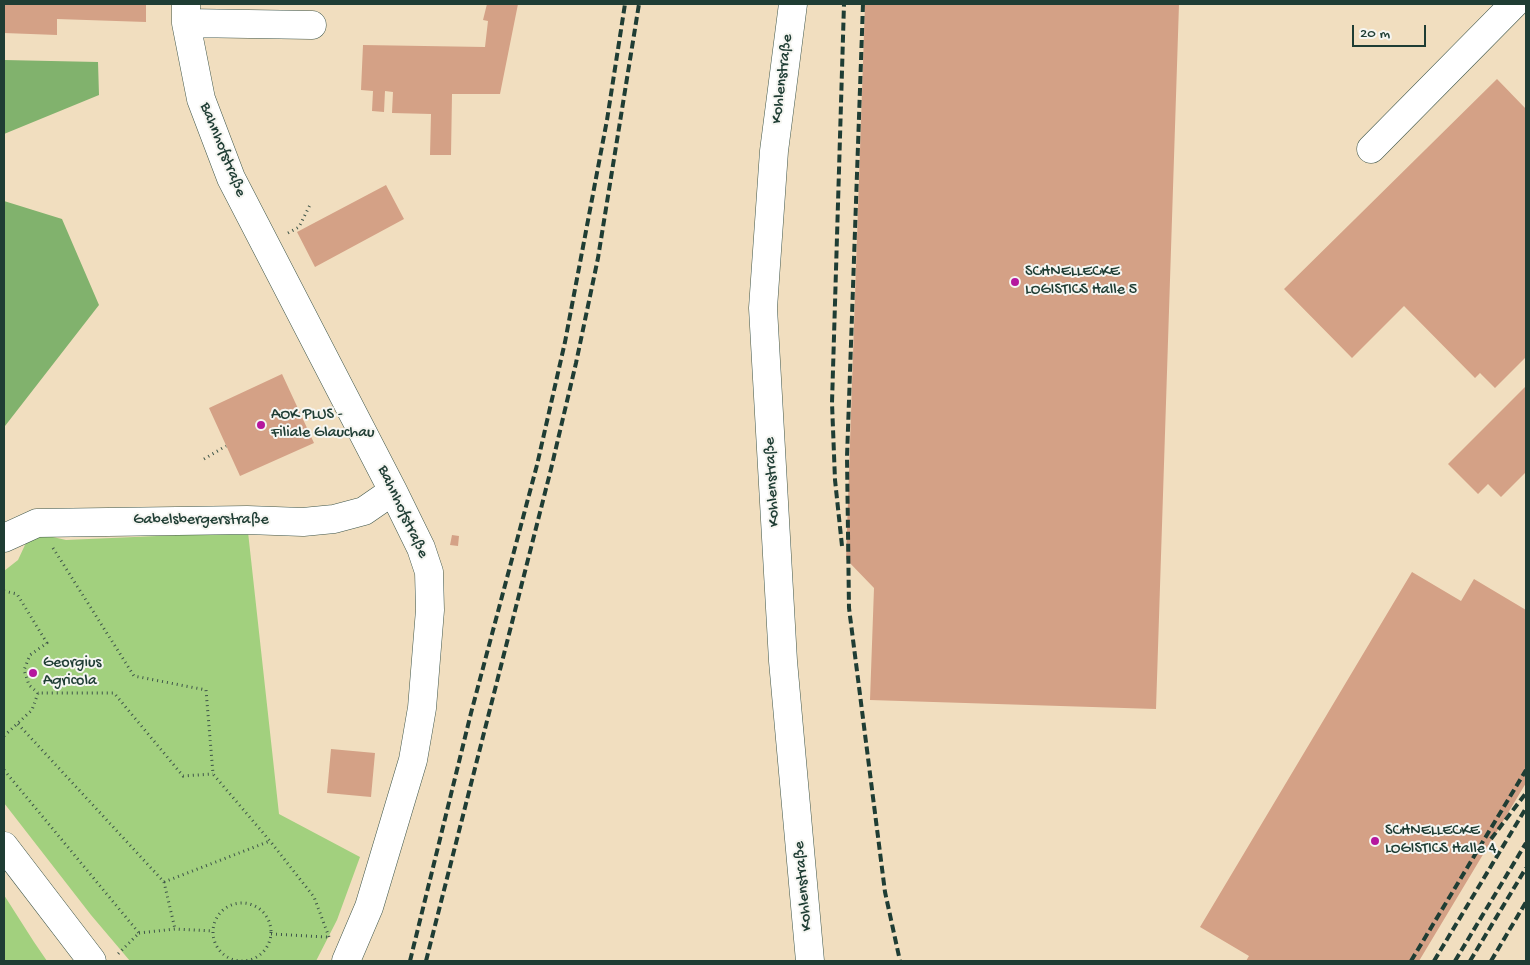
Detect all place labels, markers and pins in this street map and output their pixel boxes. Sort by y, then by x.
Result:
place label: SCHNELLECKE LOGISTICS Halle 5 [1025,263,1137,301]
marker: SCHNELLECKE LOGISTICS Halle 5 [1009,276,1021,288]
place label: AOK PLUS - Filiale Glauchau [271,406,375,444]
marker: AOK PLUS - Filiale Glauchau [255,419,267,431]
place label: Georgius Agricola [43,654,101,692]
marker: Georgius Agricola [27,667,39,679]
place label: SCHNELLECKE LOGISTICS Halle 4 [1385,822,1496,860]
marker: SCHNELLECKE LOGISTICS Halle 4 [1369,835,1381,847]

